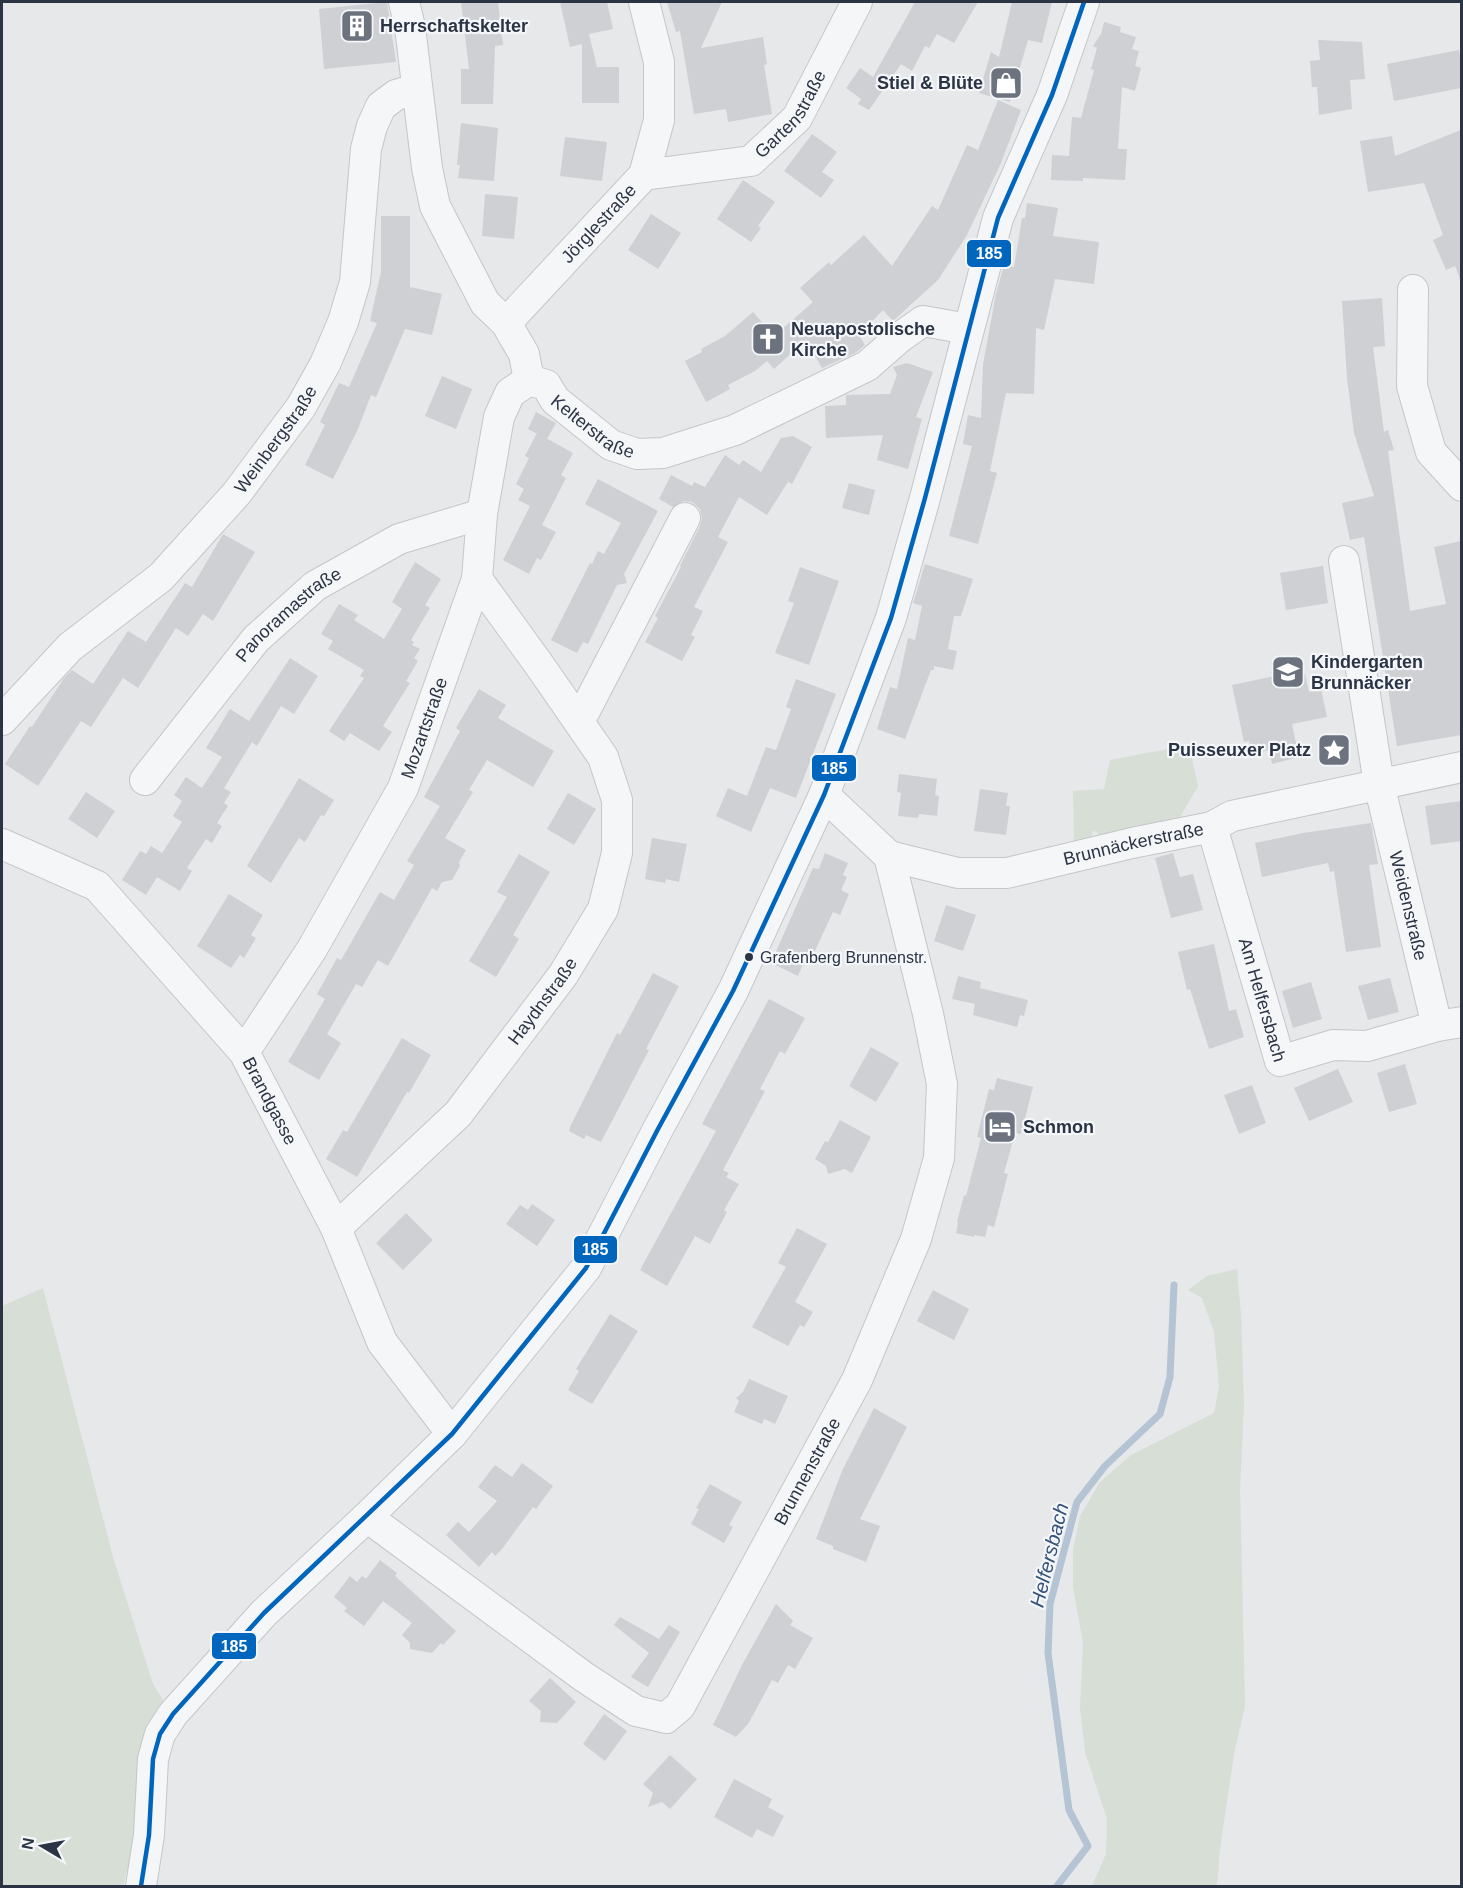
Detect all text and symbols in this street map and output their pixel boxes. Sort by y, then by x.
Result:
building icon: Herrschaftskelter [339,8,375,44]
place label: Herrschaftskelter [380,16,528,36]
shop icon: Stiel & Blüte [988,65,1024,101]
street label: Gartenstraße [751,67,830,162]
place label: Stiel & Blüte [877,73,983,93]
street label: Jörglestraße [557,180,640,267]
line badge: 185 [966,239,1012,268]
text: 185 [976,245,1002,262]
place label: Neuapostolische Kirche [791,319,935,360]
church icon: Neuapostolische Kirche [750,321,786,357]
street label: Weinbergstraße [230,382,321,497]
street label: Kelterstraße [547,391,637,462]
street label: Panoramastraße [232,563,345,666]
place label: Kindergarten Brunnäcker [1311,652,1423,693]
school or university icon: Kindergarten Brunnäcker [1270,654,1306,690]
street label: Mozartstraße [397,675,451,781]
place icon: Puisseuxer Platz [1316,732,1352,768]
place label: Puisseuxer Platz [1168,740,1311,760]
line badge: 185 [811,754,857,782]
text: 185 [821,760,847,777]
street label: Brunnäckerstraße [1061,819,1205,869]
street label: Weidenstraße [1385,849,1431,963]
street label: Am Helfersbach [1235,936,1290,1064]
place label: Grafenberg Brunnenstr. [760,949,927,966]
marker: Grafenberg Brunnenstr. [743,951,755,963]
street label: Haydnstraße [504,954,581,1049]
street label: Brandgasse [239,1054,301,1148]
hotel icon: Schmon [982,1109,1018,1145]
place label: Schmon [1023,1117,1094,1137]
line badge: 185 [573,1235,618,1264]
text: 185 [582,1241,608,1258]
street label: Brunnenstraße [770,1414,845,1528]
water label: Helfersbach [1025,1501,1073,1609]
line badge: 185 [211,1632,257,1660]
text: 185 [221,1638,247,1655]
north arrow [12,1816,72,1876]
text: N [18,1836,37,1851]

